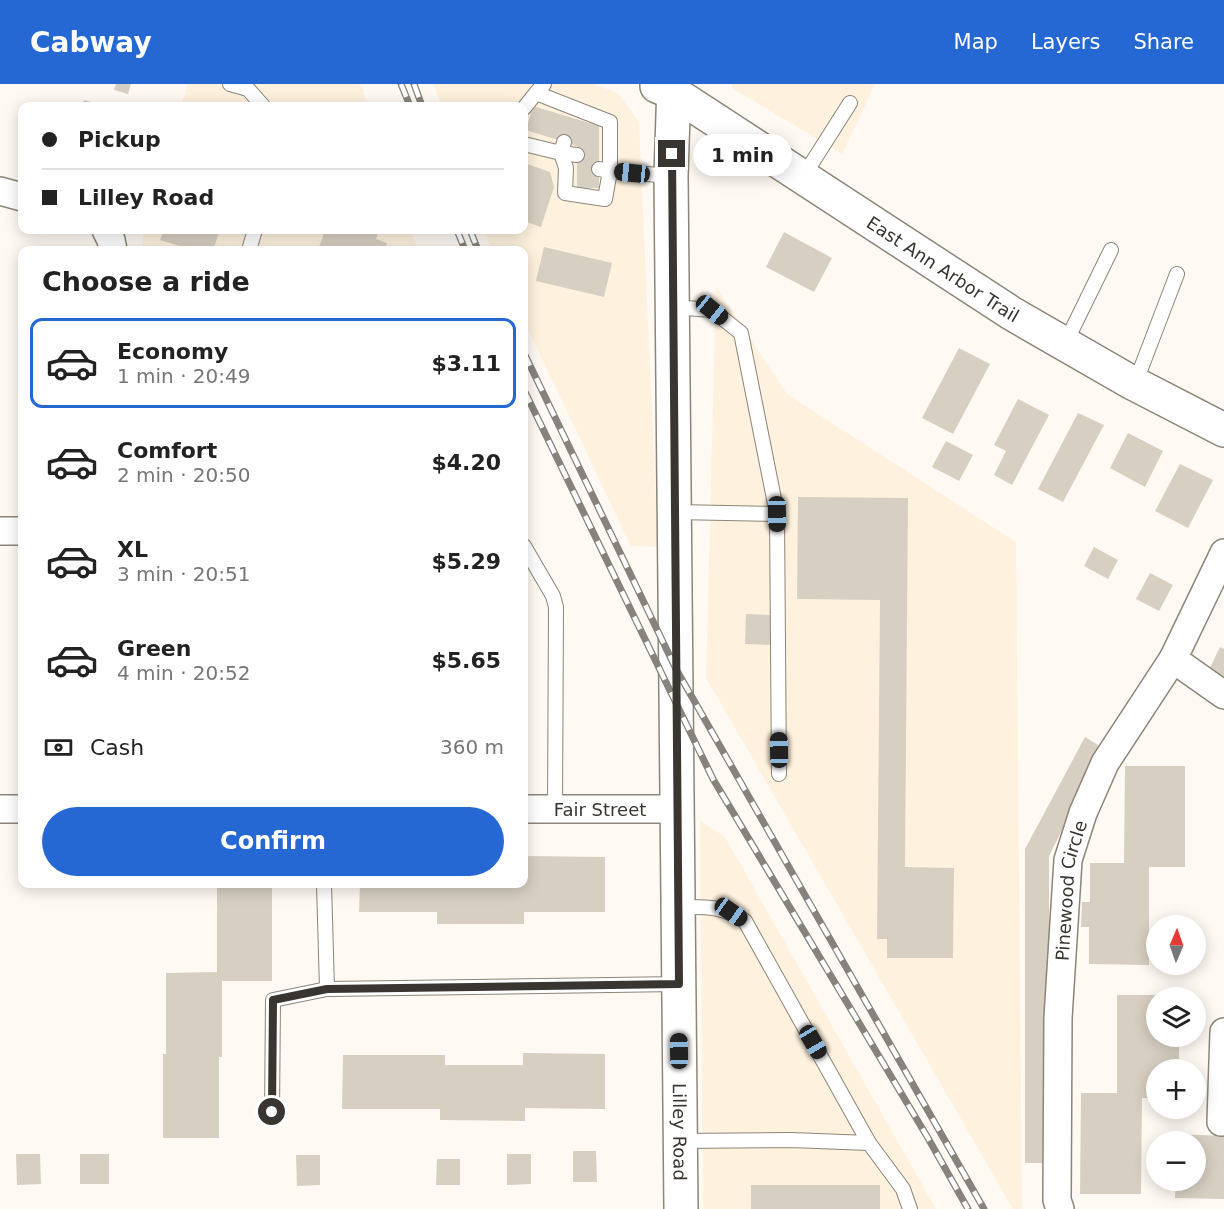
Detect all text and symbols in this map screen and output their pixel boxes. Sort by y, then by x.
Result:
text: Cabway [30,26,152,59]
text: Map [954,30,998,54]
text: Layers [1031,30,1100,54]
text: Share [1133,30,1194,54]
text: Pickup [78,127,161,152]
callout: 1 min [693,133,792,175]
route end [658,140,685,167]
text: 1 min [711,143,774,167]
car [613,162,651,184]
text: Lilley Road [78,185,214,210]
street label: East Ann Arbor Trail [863,211,1023,326]
text: Choose a ride [42,266,250,297]
car [692,292,732,328]
icon: car [45,336,99,390]
text: Economy [117,339,228,364]
text: $3.11 [431,351,501,376]
text: 1 min · 20:49 [117,364,251,388]
icon: car [45,435,99,489]
text: Comfort [117,438,217,463]
text: $4.20 [431,450,501,475]
text: 2 min · 20:50 [117,463,251,487]
car [768,496,786,532]
icon: car [45,534,99,588]
text: XL [117,537,148,562]
text: $5.29 [431,549,501,574]
text: 3 min · 20:51 [117,562,251,586]
icon: car [45,633,99,687]
text: Green [117,636,191,661]
text: $5.65 [431,648,501,673]
text: 4 min · 20:52 [117,661,251,685]
icon: cash [42,731,75,764]
car [770,732,788,768]
text: Cash [90,735,144,760]
text: 360 m [440,735,504,759]
street label: Fair Street [554,799,646,820]
button: Confirm [42,807,504,876]
street label: Pinewood Circle [1051,817,1091,962]
car [711,894,751,930]
north arrow [1146,915,1206,975]
map controls [1146,915,1206,1191]
button: layers [1146,987,1206,1047]
car [796,1022,830,1062]
car [670,1033,688,1069]
button: + [1146,1059,1206,1119]
street label: Lilley Road [669,1083,691,1181]
route start [258,1098,285,1125]
button: − [1146,1131,1206,1191]

